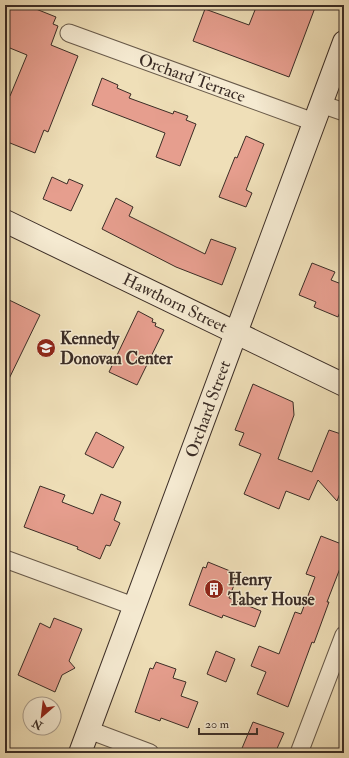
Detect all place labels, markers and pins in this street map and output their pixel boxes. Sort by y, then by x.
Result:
place label: Kennedy Donovan Center [60,328,173,369]
school or university icon: Kennedy Donovan Center [35,337,57,359]
place label: Henry Taber House [227,569,316,610]
building icon: Henry Taber House [203,578,225,600]

